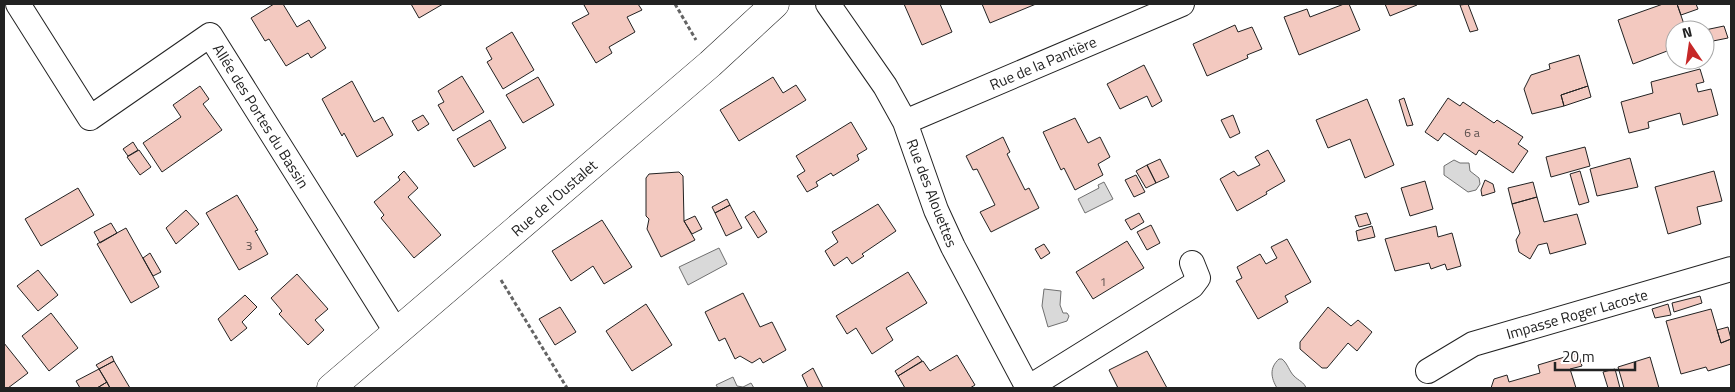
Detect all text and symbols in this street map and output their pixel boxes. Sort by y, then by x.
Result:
north arrow [1665,20,1715,70]
text: N [1680,21,1694,43]
street label: Rue de la Pantière [986,30,1100,96]
street label: Allée des Portes du Bassin [207,39,315,193]
house number: 6 a [1464,123,1480,142]
street label: Rue des Alouettes [901,135,963,251]
street label: Rue de l'Oustalet [506,154,603,242]
house number: 3 [246,236,252,255]
house number: 1 [1100,272,1106,291]
street label: Impasse Roger Lacoste [1504,283,1650,345]
scale bar [1555,340,1635,372]
text: 20 m [1562,345,1595,368]

